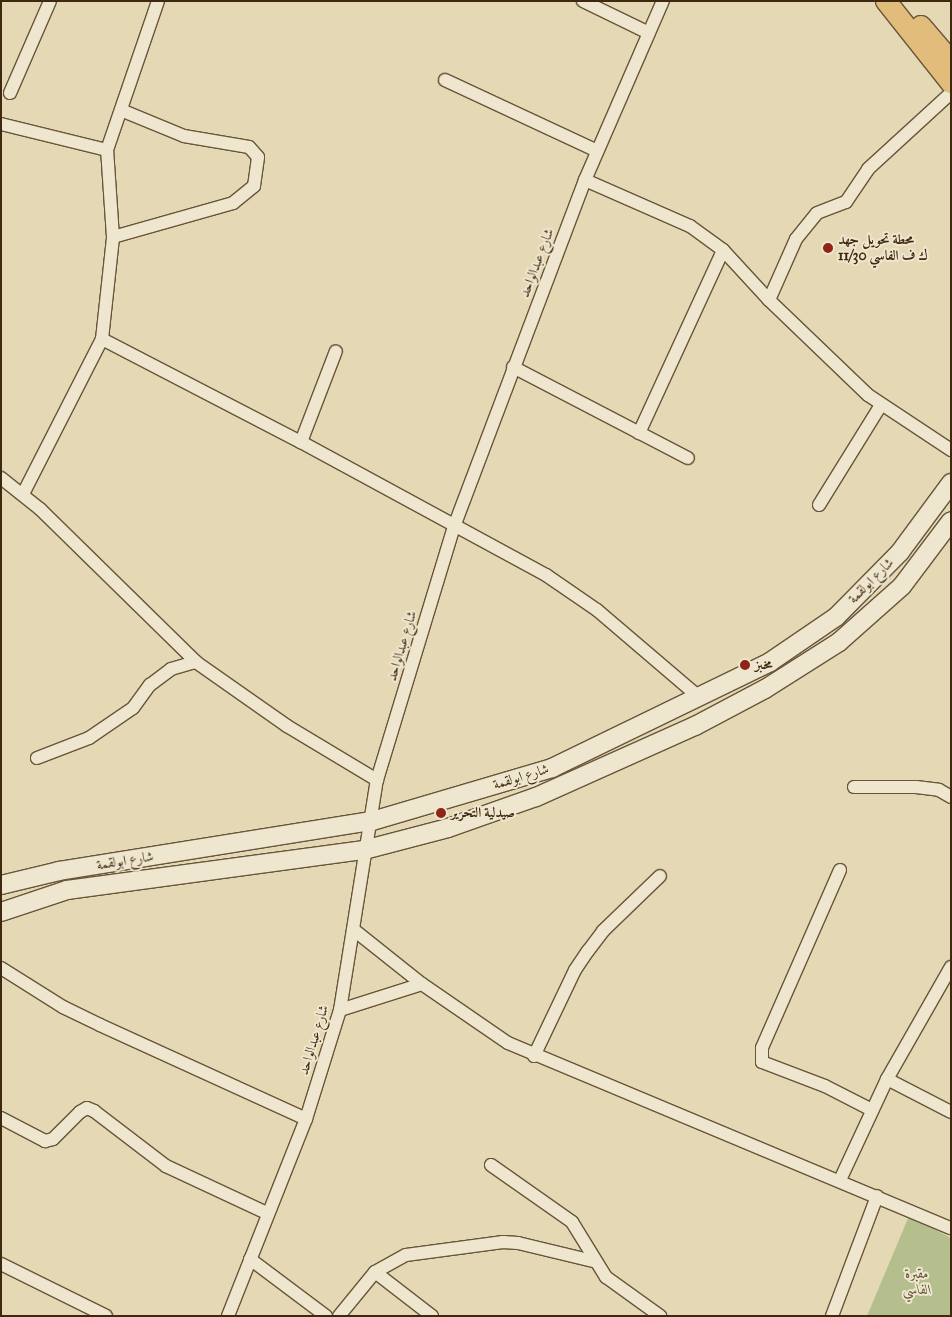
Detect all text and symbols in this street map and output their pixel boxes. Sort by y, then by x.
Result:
street label: شارع عبدالواحد [516,226,558,300]
place label: محطة تحويل جهد 11/30 ك ف الفاسي [838,232,928,264]
marker: محطة تحويل جهد 11/30 ك ف الفاسي [822,242,834,254]
street label: شارع ابولقمة [845,555,897,607]
street label: شارع عبدالواحد [383,609,421,683]
place label: مخبز [755,657,772,673]
marker: مخبز [739,659,751,671]
street label: شارع ابولقمة [491,761,551,793]
place label: صيدلية التحرير [451,805,515,821]
marker: صيدلية التحرير [435,807,447,819]
street label: شارع ابولقمة [95,848,155,874]
street label: شارع عبدالواحد [295,1003,333,1077]
park label: مقبرة الفاسي [902,1266,932,1298]

